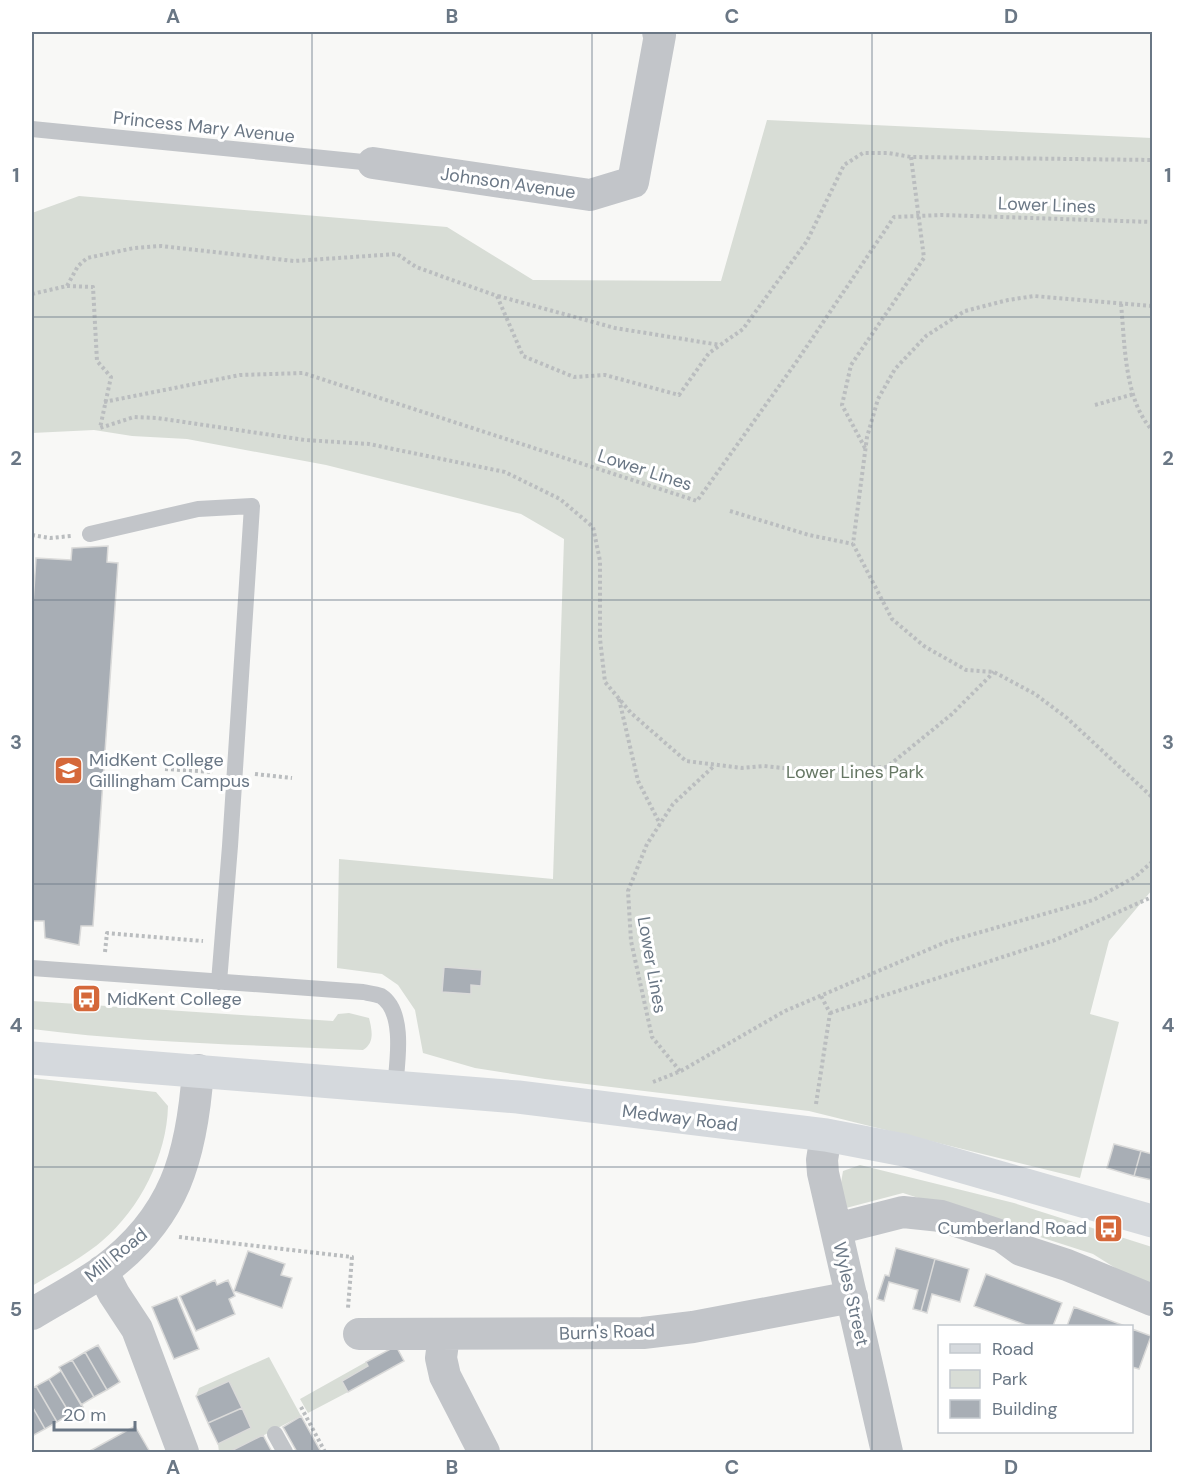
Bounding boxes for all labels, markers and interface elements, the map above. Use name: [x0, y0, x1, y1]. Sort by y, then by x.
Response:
text: A: [166, 3, 180, 29]
text: B: [446, 3, 458, 29]
text: C: [725, 3, 739, 29]
text: D: [1004, 3, 1018, 29]
street label: Princess Mary Avenue: [112, 106, 296, 148]
text: 1: [12, 162, 20, 188]
street label: Johnson Avenue: [439, 162, 577, 204]
text: 1: [1164, 162, 1172, 188]
street label: Lower Lines: [998, 191, 1096, 219]
street label: Lower Lines: [595, 443, 695, 497]
text: 2: [10, 445, 22, 471]
text: 2: [1162, 445, 1174, 471]
text: 3: [10, 729, 22, 755]
text: 3: [1162, 729, 1174, 755]
place label: MidKent College Gillingham Campus: [89, 748, 250, 793]
school or university icon: MidKent College Gillingham Campus: [52, 754, 84, 786]
park label: Lower Lines Park: [786, 760, 924, 784]
street label: Lower Lines: [632, 915, 672, 1015]
bus stop icon: MidKent College: [70, 983, 102, 1015]
place label: MidKent College: [107, 987, 242, 1011]
text: 4: [10, 1012, 23, 1038]
text: 4: [1162, 1012, 1175, 1038]
street label: Medway Road: [621, 1099, 739, 1137]
bus stop icon: Cumberland Road: [1092, 1212, 1124, 1244]
place label: Cumberland Road: [937, 1216, 1087, 1240]
street label: Mill Road: [80, 1222, 152, 1288]
street label: Wyles Street: [827, 1239, 875, 1349]
text: 5: [10, 1296, 22, 1322]
text: 5: [1162, 1296, 1174, 1322]
street label: Burn's Road: [559, 1318, 655, 1346]
legend: [938, 1325, 1133, 1433]
text: Road: [992, 1337, 1034, 1361]
text: Park: [992, 1367, 1028, 1391]
scale bar: [54, 1394, 135, 1432]
text: Building: [992, 1397, 1057, 1421]
text: 20 m: [63, 1403, 106, 1427]
text: A: [166, 1454, 180, 1480]
text: B: [446, 1454, 458, 1480]
text: C: [725, 1454, 739, 1480]
text: D: [1004, 1454, 1018, 1480]

